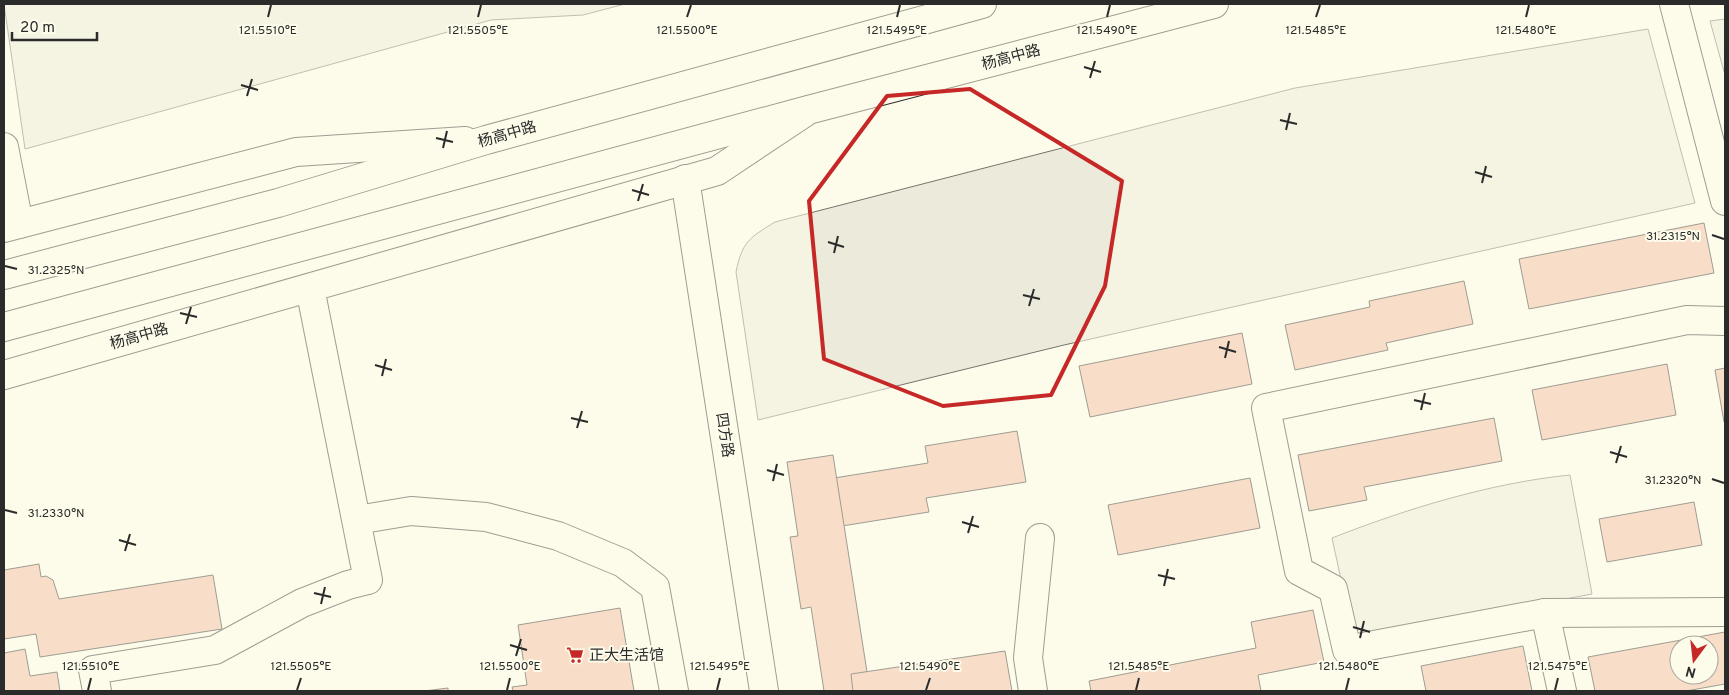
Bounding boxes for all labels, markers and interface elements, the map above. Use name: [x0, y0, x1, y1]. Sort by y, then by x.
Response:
scale bar: [12, 10, 98, 42]
text: 20 m: [20, 19, 55, 38]
text: 121.5510°E: [239, 23, 297, 39]
text: 121.5505°E: [447, 23, 509, 39]
text: 121.5500°E: [656, 23, 718, 39]
text: 121.5495°E: [867, 23, 927, 39]
text: 121.5490°E: [1077, 23, 1137, 39]
text: 121.5485°E: [1286, 23, 1346, 39]
text: 121.5480°E: [1495, 23, 1557, 39]
street label: 杨高中路: [980, 42, 1043, 75]
street label: 杨高中路: [476, 118, 539, 153]
text: 31.2315°N: [1646, 229, 1700, 245]
text: 31.2325°N: [28, 263, 84, 279]
street label: 杨高中路: [108, 320, 171, 355]
street label: 四方路: [711, 412, 736, 459]
text: 31.2320°N: [1644, 473, 1702, 489]
text: 31.2330°N: [27, 506, 85, 522]
north arrow: [1669, 635, 1719, 685]
supermarket icon: 正大生活馆: [565, 645, 585, 665]
place label: 正大生活馆: [589, 647, 664, 666]
text: 121.5510°E: [62, 659, 120, 675]
text: 121.5505°E: [270, 659, 332, 675]
text: 121.5500°E: [479, 659, 541, 675]
text: 121.5495°E: [690, 659, 750, 675]
text: 121.5490°E: [900, 659, 960, 675]
text: 121.5485°E: [1109, 659, 1169, 675]
text: 121.5480°E: [1318, 659, 1380, 675]
text: 121.5475°E: [1528, 659, 1588, 675]
text: N: [1684, 662, 1698, 681]

